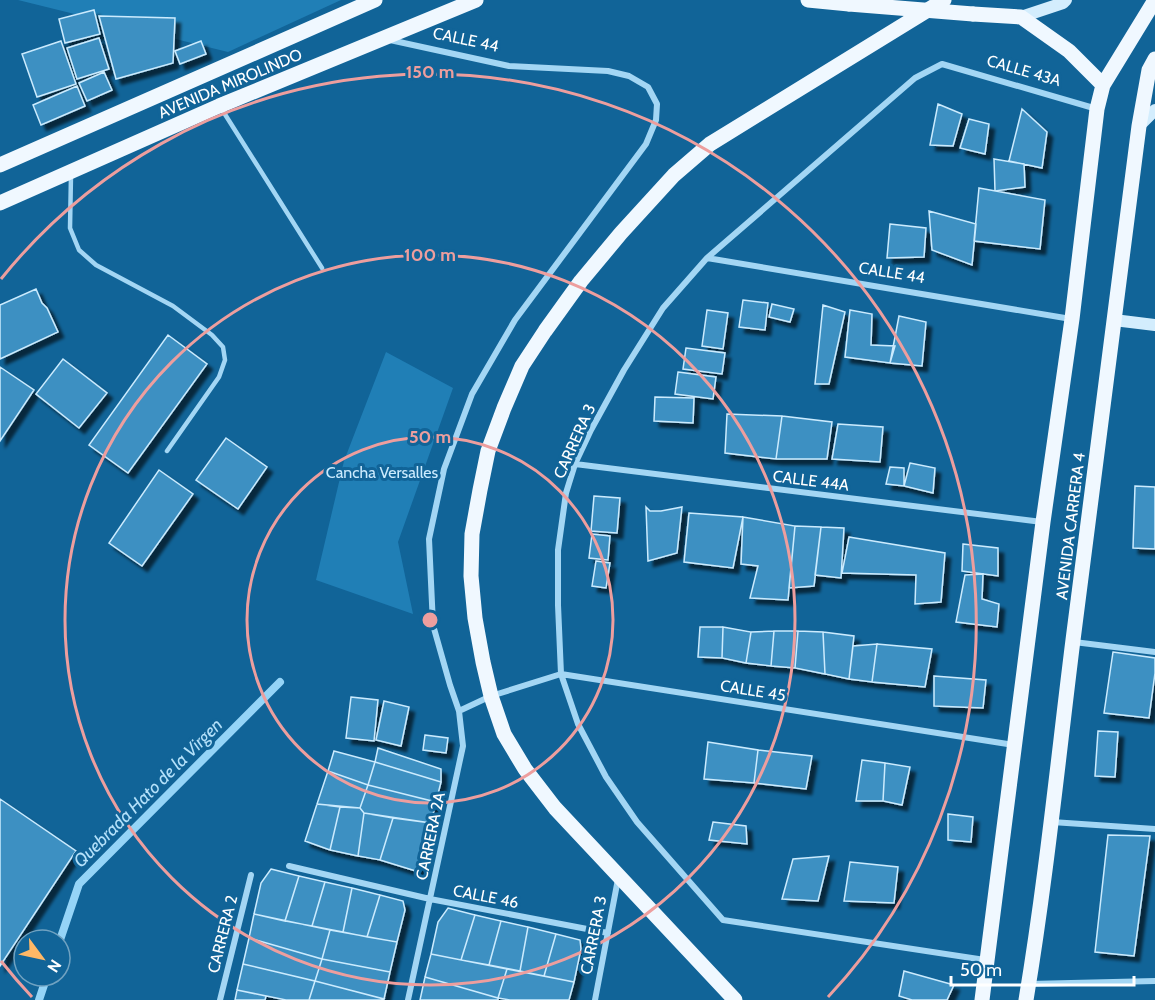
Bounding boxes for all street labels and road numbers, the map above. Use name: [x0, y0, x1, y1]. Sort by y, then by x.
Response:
street label: CALLE 44: [431, 23, 501, 56]
street label: AVENIDA MIROLINDO: [156, 45, 305, 122]
street label: CALLE 43A: [985, 51, 1063, 90]
street label: CALLE 44: [857, 258, 926, 287]
street label: CARRERA 3: [550, 401, 599, 481]
street label: AVENIDA CARRERA 4: [1052, 451, 1089, 601]
street label: CALLE 44A: [772, 466, 850, 495]
street label: CALLE 45: [719, 676, 787, 705]
street label: CARRERA 2A: [412, 790, 449, 882]
street label: CALLE 46: [451, 881, 520, 912]
street label: CARRERA 2: [204, 893, 241, 975]
street label: CARRERA 3: [577, 894, 610, 976]

